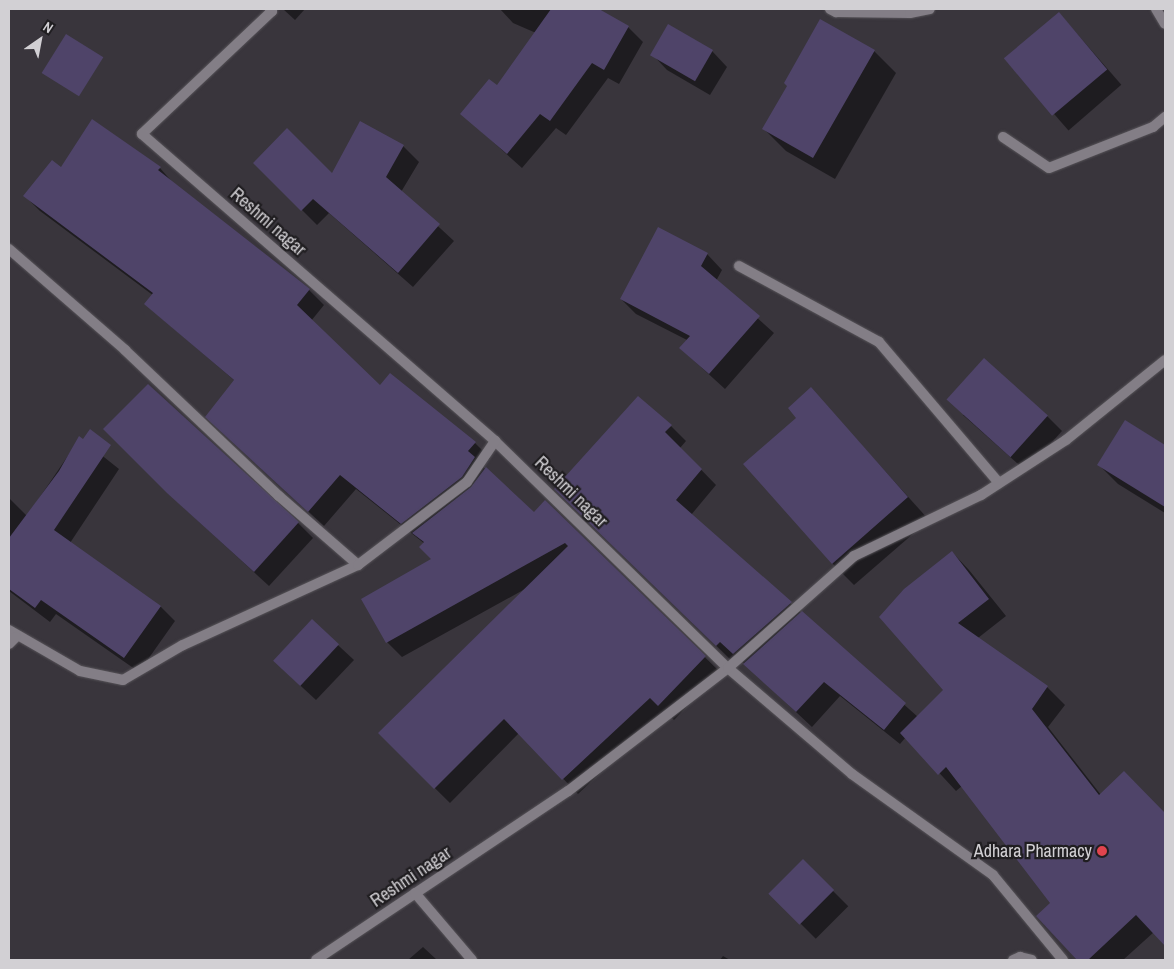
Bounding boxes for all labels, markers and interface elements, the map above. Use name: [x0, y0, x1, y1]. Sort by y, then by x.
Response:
north arrow: [15, 15, 65, 65]
text: N: [40, 18, 57, 37]
street label: Reshmi nagar: [226, 183, 310, 261]
street label: Reshmi nagar: [530, 452, 612, 532]
place label: Adhara Pharmacy: [974, 840, 1092, 862]
street label: Reshmi nagar: [367, 842, 455, 912]
marker: Adhara Pharmacy: [1096, 845, 1108, 857]

